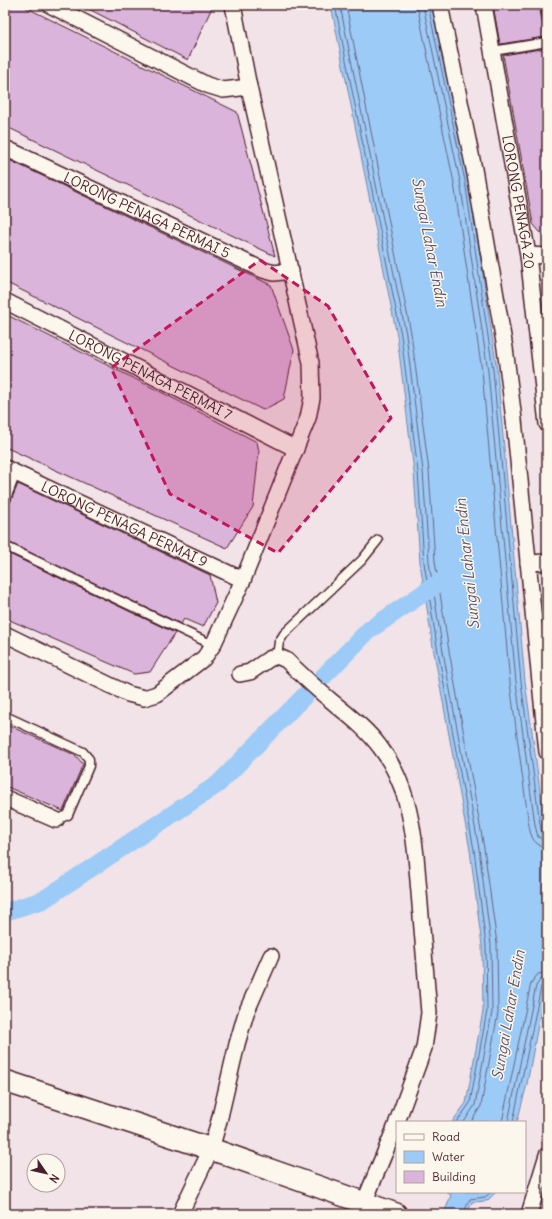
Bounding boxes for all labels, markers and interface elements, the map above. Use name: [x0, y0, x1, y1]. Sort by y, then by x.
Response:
street label: LORONG PENAGA 20: [498, 134, 538, 270]
street label: LORONG PENAGA PERMAI 5: [61, 168, 233, 262]
water label: Sungai Lahar Endin: [408, 176, 452, 309]
street label: LORONG PENAGA PERMAI 7: [66, 326, 235, 424]
street label: LORONG PENAGA PERMAI 9: [38, 477, 211, 571]
water label: Sungai Lahar Endin: [451, 497, 483, 630]
water label: Sungai Lahar Endin: [487, 948, 529, 1081]
legend: [396, 1121, 526, 1193]
text: Road: [432, 1129, 460, 1144]
text: Water: [432, 1149, 465, 1164]
north arrow: [26, 1153, 66, 1193]
text: Building: [432, 1169, 476, 1184]
text: N: [46, 1172, 62, 1186]

